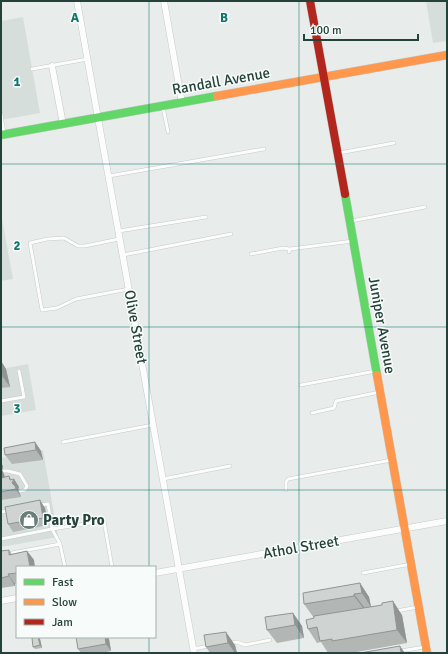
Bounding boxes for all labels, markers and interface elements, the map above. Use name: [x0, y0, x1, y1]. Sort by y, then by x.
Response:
text: A: [71, 10, 80, 26]
text: B: [220, 10, 228, 26]
scale bar: [304, 16, 418, 42]
text: 100 m: [310, 23, 342, 38]
street label: Randall Avenue: [171, 64, 271, 98]
text: 1: [13, 74, 21, 90]
text: 2: [13, 238, 21, 254]
street label: Juniper Avenue: [365, 275, 399, 375]
street label: Olive Street: [121, 289, 151, 365]
text: 3: [13, 401, 21, 417]
shop icon: Party Pro: [18, 509, 40, 531]
place label: Party Pro: [43, 511, 105, 529]
street label: Athol Street: [262, 531, 340, 563]
legend: [16, 566, 156, 638]
text: Fast: [52, 575, 73, 590]
text: Slow: [52, 595, 77, 610]
text: Jam: [52, 615, 73, 630]

